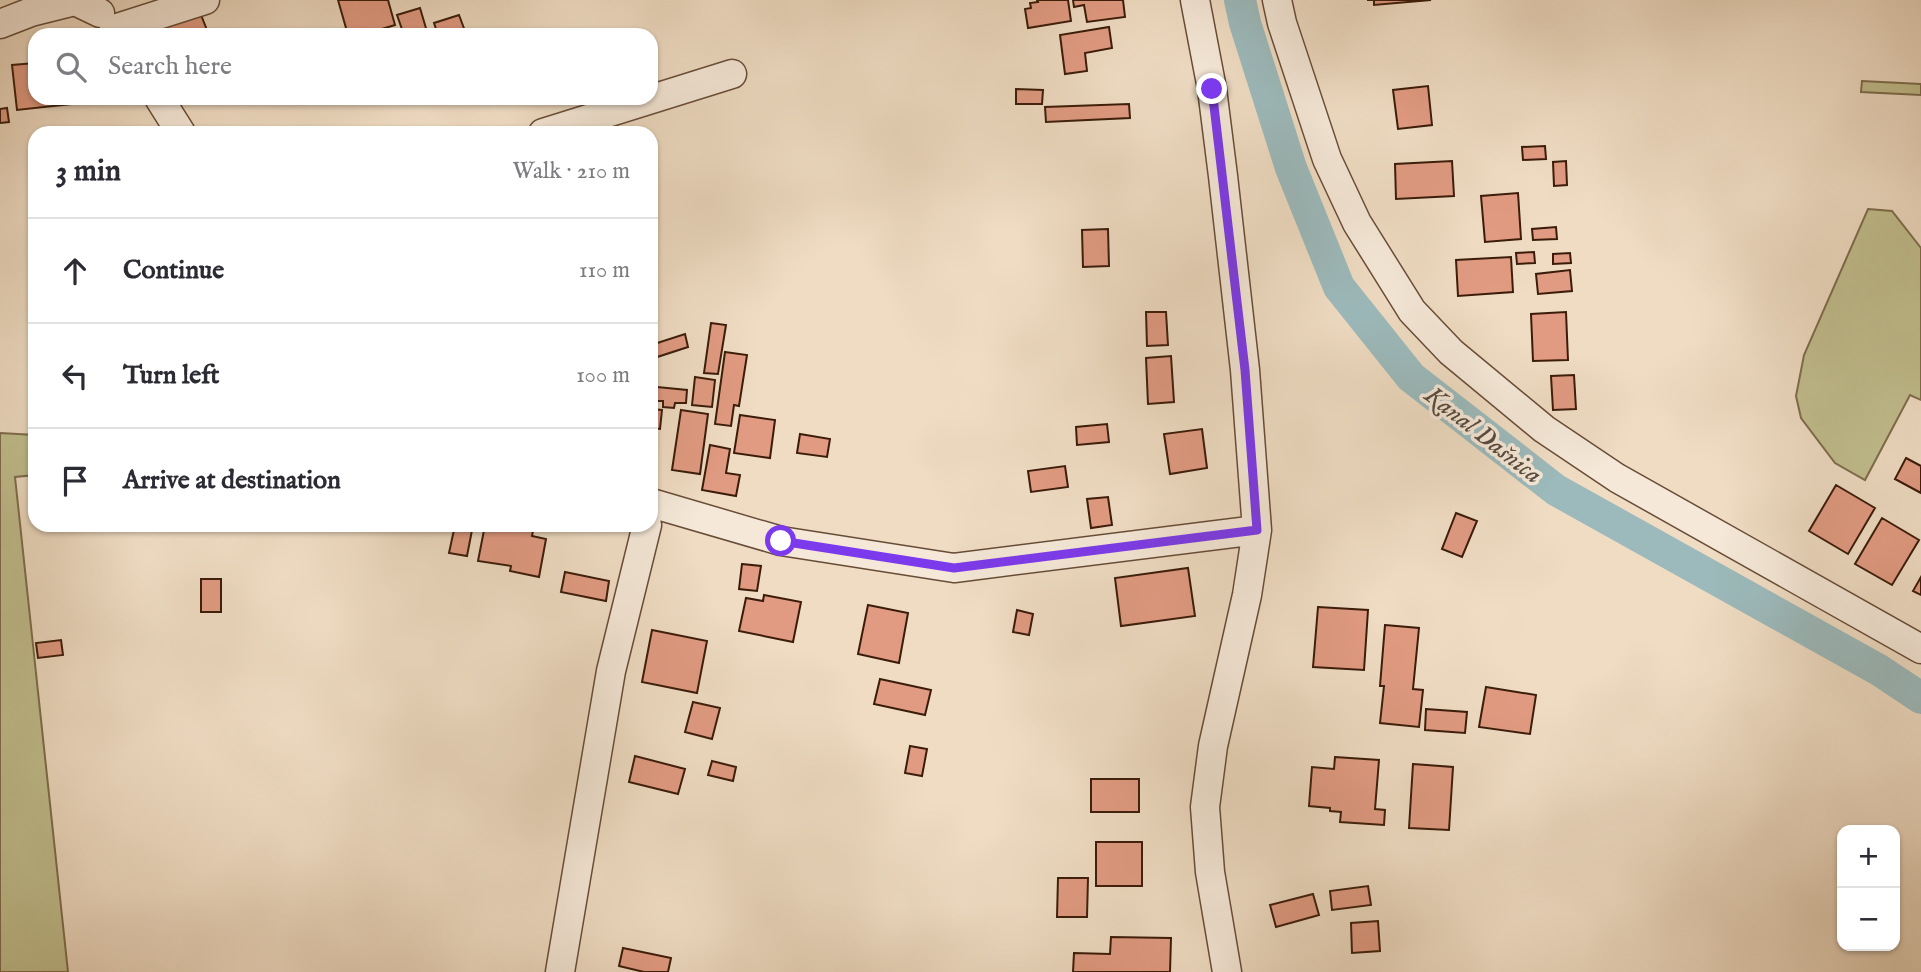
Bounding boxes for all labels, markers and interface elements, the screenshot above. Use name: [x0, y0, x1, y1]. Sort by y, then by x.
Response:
search box: [28, 28, 658, 105]
icon: search: [52, 48, 90, 86]
text: Search here: [108, 50, 232, 83]
route end: [1196, 73, 1227, 104]
text: 3 min: [56, 153, 121, 191]
text: Walk · 210 m: [513, 157, 630, 186]
icon: ahead: [56, 252, 94, 290]
text: Continue: [123, 254, 224, 287]
text: 110 m: [579, 256, 630, 285]
icon: left: [56, 357, 94, 395]
text: Turn left: [123, 359, 220, 392]
text: 100 m: [576, 361, 630, 390]
water label: Kanal Dašnica: [1417, 378, 1549, 491]
icon: arrive: [56, 462, 94, 500]
text: Arrive at destination: [123, 464, 341, 497]
route start: [765, 525, 796, 556]
map controls: [1837, 825, 1900, 951]
button: +: [1837, 825, 1900, 888]
button: −: [1837, 888, 1900, 951]

